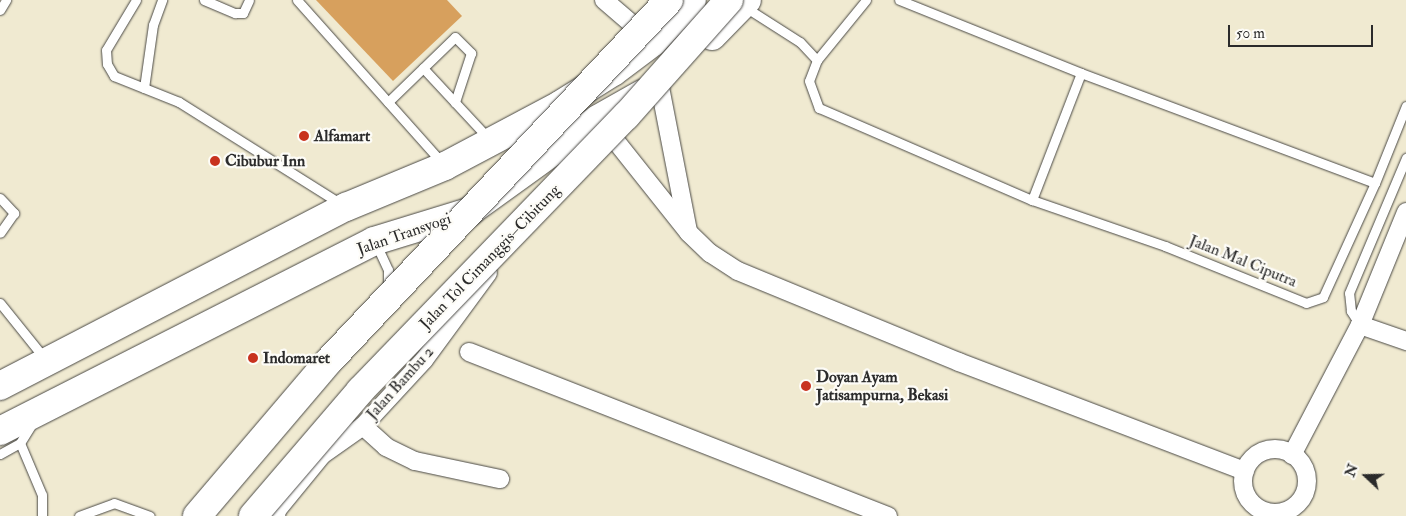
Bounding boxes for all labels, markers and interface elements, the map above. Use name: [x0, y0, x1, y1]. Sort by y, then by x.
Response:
scale bar: [1231, 15, 1376, 47]
text: 50 m: [1236, 24, 1265, 43]
place label: Alfamart: [314, 126, 370, 146]
marker: Alfamart: [298, 130, 310, 142]
place label: Cibubur Inn: [225, 151, 305, 171]
marker: Cibubur Inn: [209, 155, 221, 167]
street label: Jalan Tol Cimanggis–Cibitung: [416, 181, 564, 333]
street label: Jalan Transyogi: [354, 209, 454, 259]
street label: Jalan Mal Ciputra: [1186, 231, 1300, 291]
street label: Jalan Bambu 2: [362, 342, 438, 424]
place label: Indomaret: [263, 348, 330, 368]
marker: Indomaret: [247, 352, 259, 364]
place label: Doyan Ayam Jatisampurna, Bekasi: [816, 367, 948, 405]
marker: Doyan Ayam Jatisampurna, Bekasi: [800, 380, 812, 392]
north arrow: [1341, 451, 1391, 501]
text: N: [1341, 462, 1362, 479]

